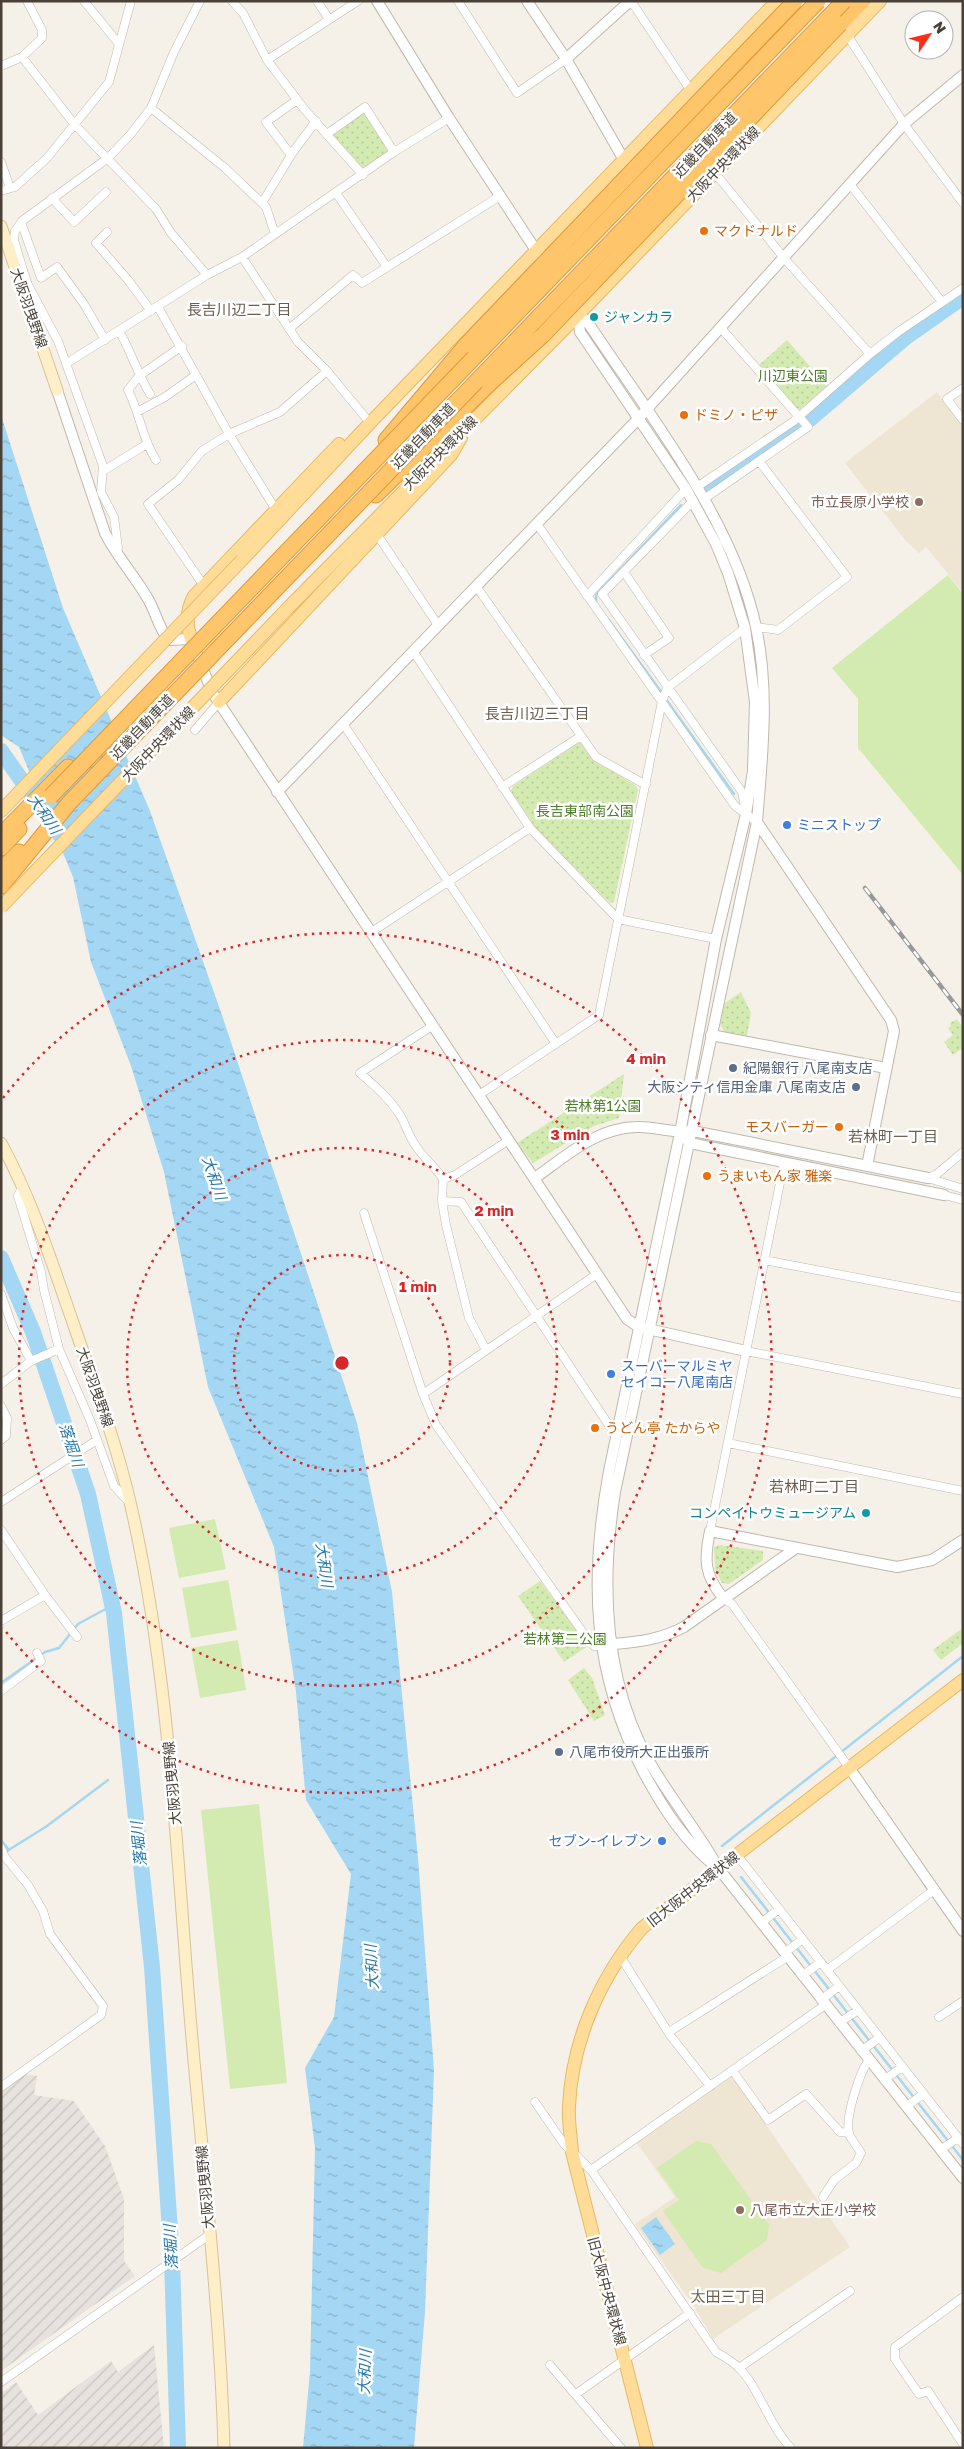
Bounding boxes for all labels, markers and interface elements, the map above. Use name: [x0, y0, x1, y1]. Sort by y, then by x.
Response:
north arrow: [904, 10, 954, 60]
text: N: [930, 18, 950, 36]
street label: 近畿自動車道: [669, 109, 740, 181]
street label: 大阪中央環状線: [682, 123, 763, 205]
place label: マクドナルド: [714, 222, 798, 239]
marker: マクドナルド: [698, 225, 710, 237]
street label: 大阪羽曳野線: [8, 265, 51, 350]
district label: 長吉川辺二丁目: [186, 300, 292, 318]
place label: ジャンカラ: [604, 308, 673, 325]
marker: ジャンカラ: [588, 311, 600, 323]
park label: 川辺東公園: [758, 367, 828, 384]
street label: 近畿自動車道: [387, 400, 458, 472]
place label: ドミノ・ピザ: [694, 406, 778, 423]
marker: ドミノ・ピザ: [678, 409, 690, 421]
street label: 大阪中央環状線: [399, 412, 480, 493]
place label: 市立長原小学校: [811, 493, 909, 510]
marker: 市立長原小学校: [913, 496, 925, 508]
street label: 近畿自動車道: [106, 691, 177, 763]
street label: 大阪中央環状線: [117, 703, 198, 785]
district label: 長吉川辺三丁目: [484, 704, 590, 722]
water label: 大和川: [25, 790, 66, 839]
park label: 長吉東部南公園: [536, 802, 634, 819]
place label: ミニストップ: [797, 816, 881, 833]
marker: ミニストップ: [781, 819, 793, 831]
text: 4 min: [626, 1049, 666, 1067]
place label: 紀陽銀行 八尾南支店: [743, 1059, 873, 1076]
marker: 紀陽銀行 八尾南支店: [727, 1062, 739, 1074]
place label: 大阪シティ信用金庫 八尾南支店: [647, 1078, 846, 1095]
marker: 大阪シティ信用金庫 八尾南支店: [850, 1081, 862, 1093]
park label: 若林第1公園: [565, 1097, 641, 1114]
place label: モスバーガー: [745, 1118, 829, 1135]
marker: モスバーガー: [833, 1121, 845, 1133]
text: 3 min: [550, 1125, 590, 1143]
district label: 若林町一丁目: [848, 1127, 938, 1145]
water label: 大和川: [199, 1153, 231, 1204]
place label: うまいもん家 雅楽: [717, 1167, 833, 1184]
marker: うまいもん家 雅楽: [701, 1170, 713, 1182]
text: 2 min: [474, 1201, 514, 1219]
text: 1 min: [399, 1277, 437, 1295]
street label: 大阪羽曳野線: [74, 1344, 117, 1429]
centre of rings: [333, 1354, 351, 1372]
place label: スーバーマルミヤ セイコー八尾南店: [621, 1357, 733, 1390]
marker: スーバーマルミヤ セイコー八尾南店: [605, 1368, 617, 1380]
place label: うどん亭 たからや: [605, 1419, 721, 1436]
water label: 落堀川: [56, 1420, 88, 1471]
marker: うどん亭 たからや: [589, 1422, 601, 1434]
district label: 若林町二丁目: [769, 1477, 859, 1495]
place label: コンペイトウミュージアム: [689, 1504, 856, 1521]
marker: コンペイトウミュージアム: [860, 1507, 872, 1519]
water label: 大和川: [313, 1541, 337, 1590]
park label: 若林第二公園: [523, 1630, 607, 1647]
street label: 大阪羽曳野線: [159, 1740, 184, 1826]
place label: 八尾市役所大正出張所: [569, 1743, 709, 1760]
marker: 八尾市役所大正出張所: [553, 1746, 565, 1758]
water label: 落堀川: [126, 1819, 149, 1867]
place label: セブン-イレブン: [549, 1832, 652, 1849]
marker: セブン-イレブン: [656, 1835, 668, 1847]
street label: 旧大阪中央環状線: [643, 1847, 742, 1930]
water label: 大和川: [361, 1942, 381, 1990]
street label: 大阪羽曳野線: [192, 2144, 217, 2230]
place label: 八尾市立大正小学校: [750, 2201, 876, 2218]
marker: 八尾市立大正小学校: [734, 2204, 746, 2216]
water label: 落堀川: [160, 2222, 180, 2270]
street label: 旧大阪中央環状線: [585, 2235, 630, 2347]
district label: 太田三丁目: [690, 2287, 766, 2305]
water label: 大和川: [354, 2347, 374, 2395]

